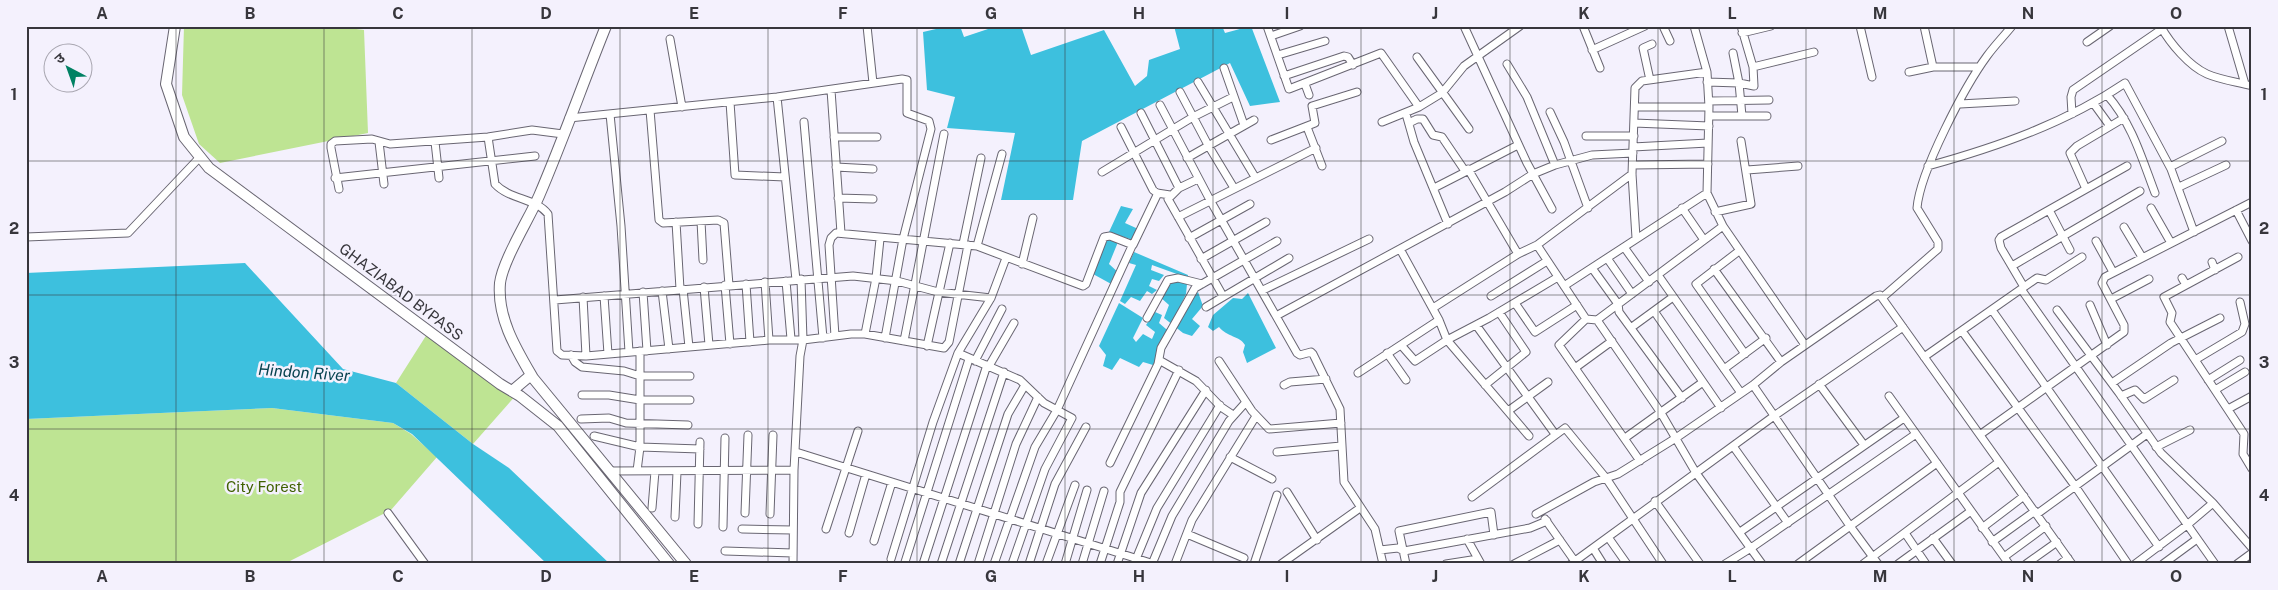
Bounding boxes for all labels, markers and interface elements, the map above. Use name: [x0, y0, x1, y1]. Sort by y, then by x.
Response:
text: A: [96, 4, 108, 23]
text: B: [245, 4, 256, 23]
text: C: [392, 4, 404, 23]
text: D: [540, 4, 552, 23]
text: E: [689, 4, 699, 23]
text: F: [838, 4, 848, 23]
text: G: [985, 4, 997, 23]
text: H: [1133, 4, 1145, 23]
text: I: [1285, 4, 1289, 23]
text: J: [1432, 4, 1438, 23]
text: K: [1578, 4, 1590, 23]
text: L: [1727, 4, 1737, 23]
text: M: [1873, 4, 1887, 23]
text: N: [2022, 4, 2034, 23]
text: O: [2170, 4, 2182, 23]
north arrow: [42, 42, 92, 92]
text: उ: [51, 49, 68, 67]
text: 1: [11, 85, 17, 104]
text: 1: [2261, 85, 2267, 104]
text: 2: [9, 219, 19, 238]
text: 2: [2259, 219, 2269, 238]
street label: GHAZIABAD BYPASS: [336, 240, 466, 344]
text: 3: [9, 353, 19, 372]
text: 3: [2259, 353, 2269, 372]
water label: Hindon River: [257, 360, 351, 385]
park label: City Forest: [226, 478, 302, 495]
text: 4: [9, 486, 20, 505]
text: 4: [2259, 486, 2270, 505]
text: A: [96, 567, 108, 586]
text: B: [245, 567, 256, 586]
text: C: [392, 567, 404, 586]
text: D: [540, 567, 552, 586]
text: E: [689, 567, 699, 586]
text: F: [838, 567, 848, 586]
text: G: [985, 567, 997, 586]
text: H: [1133, 567, 1145, 586]
text: I: [1285, 567, 1289, 586]
text: J: [1432, 567, 1438, 586]
text: K: [1578, 567, 1590, 586]
text: L: [1727, 567, 1737, 586]
text: M: [1873, 567, 1887, 586]
text: N: [2022, 567, 2034, 586]
text: O: [2170, 567, 2182, 586]

